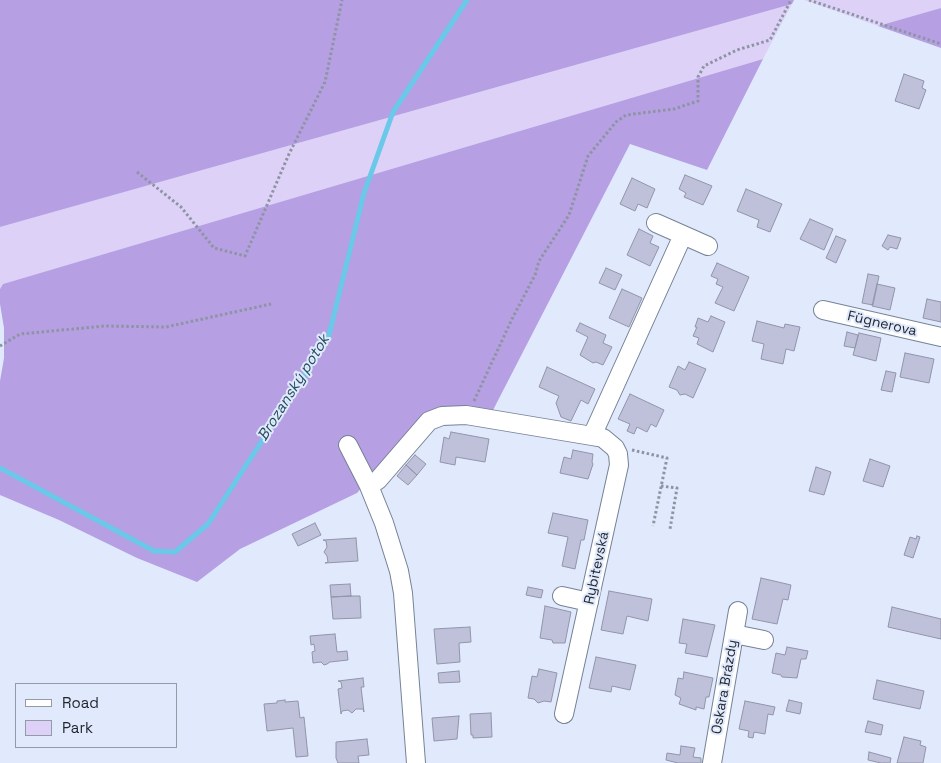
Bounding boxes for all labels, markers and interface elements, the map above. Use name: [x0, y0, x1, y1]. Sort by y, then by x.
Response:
street label: Fügnerova: [846, 308, 918, 340]
water label: Brozanský potok: [254, 332, 334, 444]
street label: Rybitevská: [581, 530, 613, 606]
street label: Oskara Brázdy: [708, 638, 742, 736]
legend: [15, 683, 178, 748]
text: Road: [62, 693, 99, 712]
text: Park: [62, 718, 93, 737]

